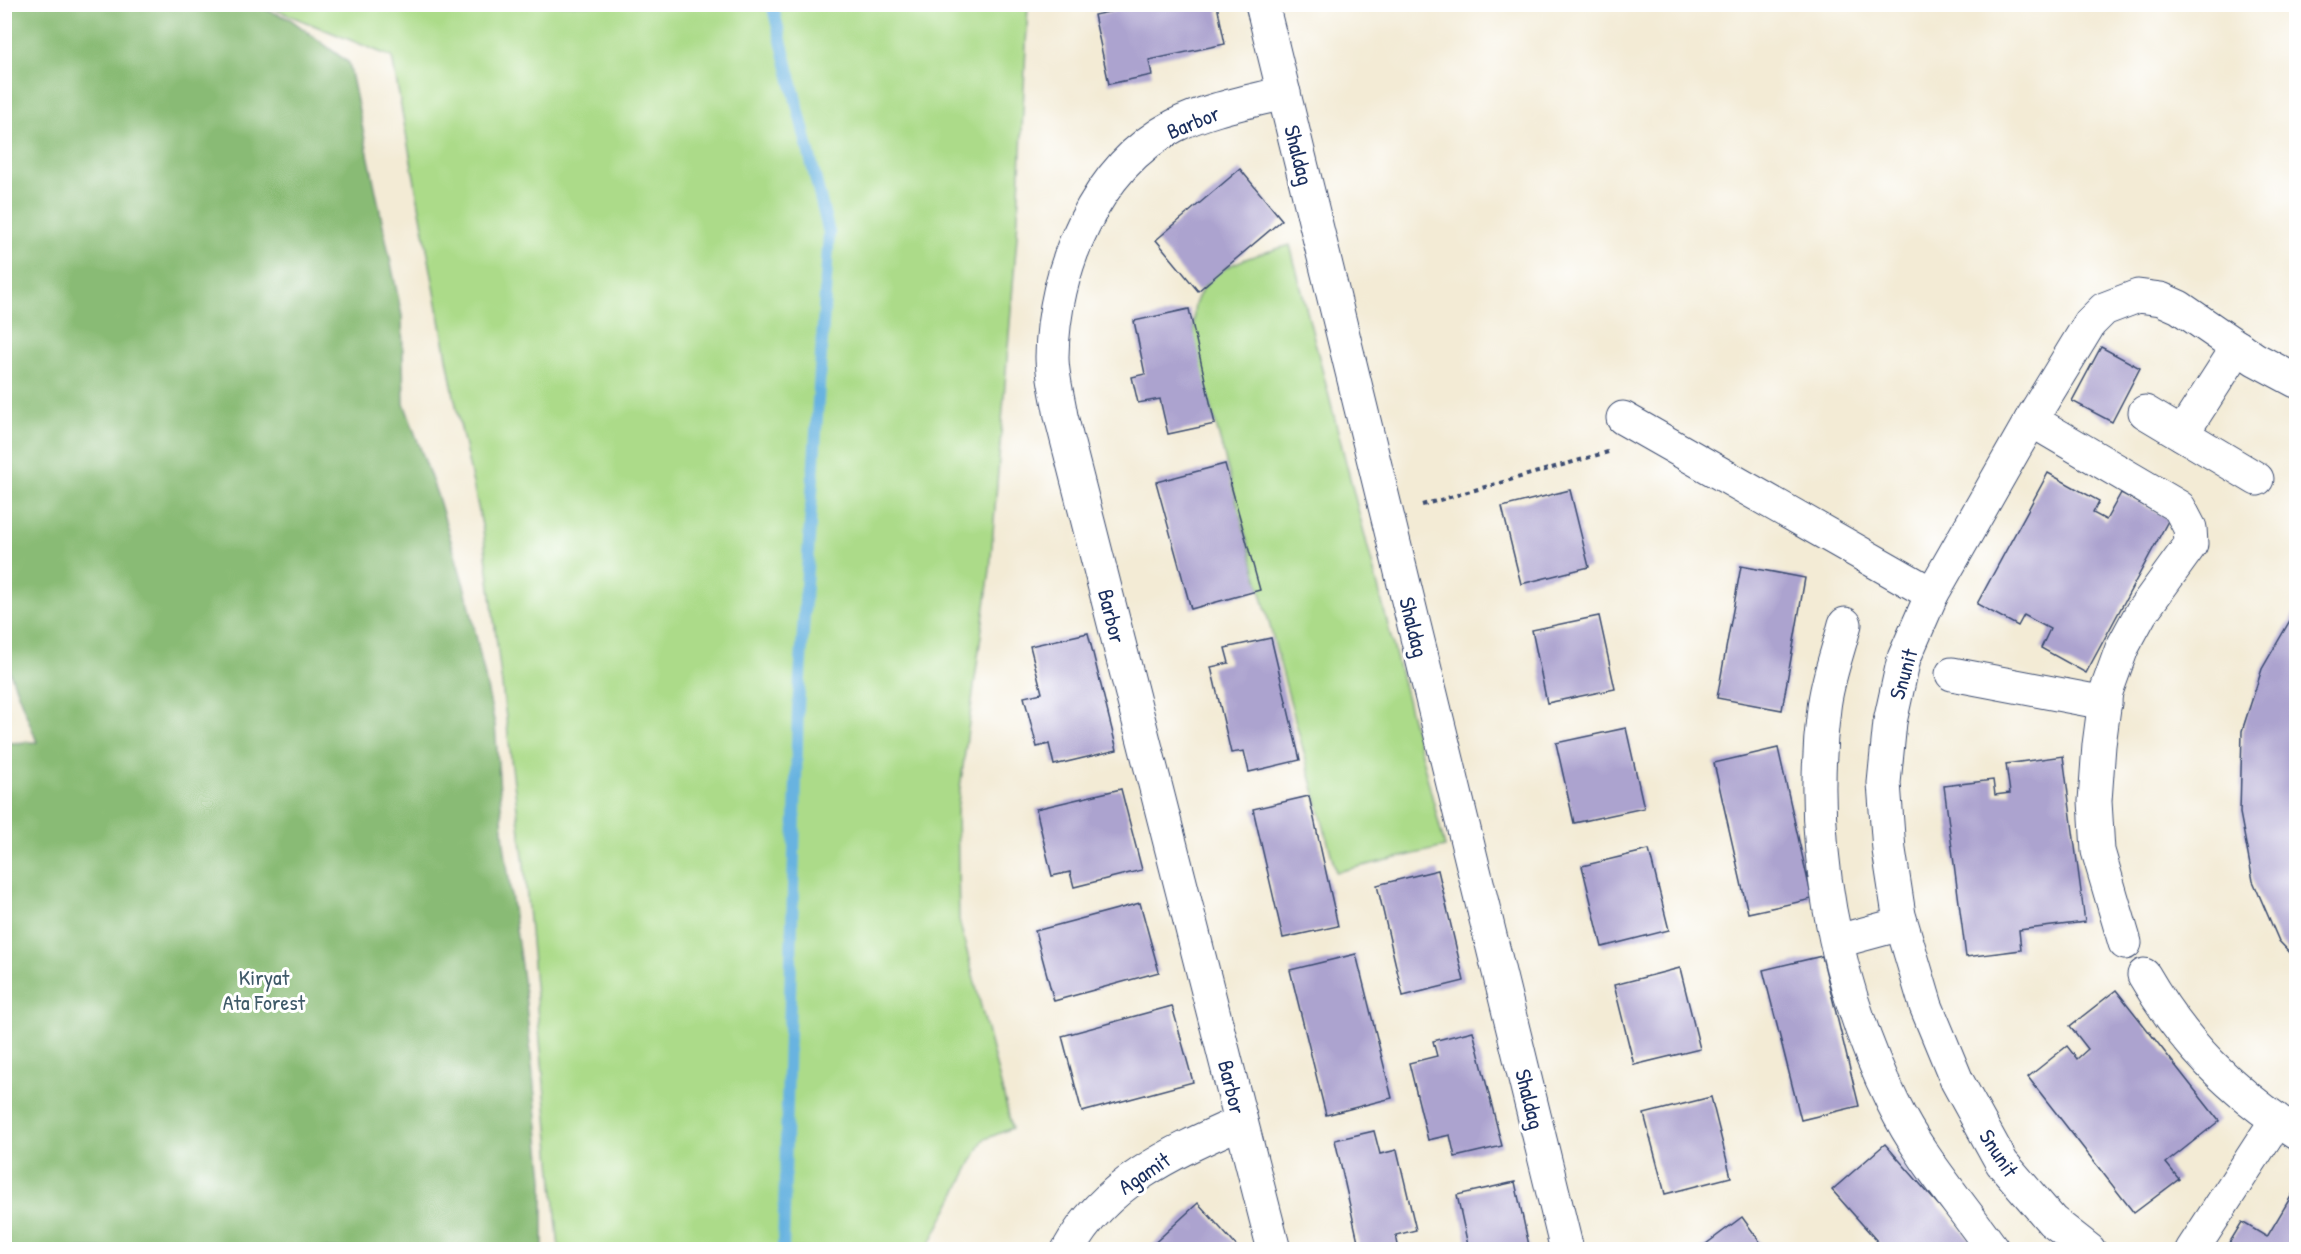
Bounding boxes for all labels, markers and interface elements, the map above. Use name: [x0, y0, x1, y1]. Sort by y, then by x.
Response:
street label: Barbor: [1162, 98, 1224, 146]
street label: Shaldag: [1277, 122, 1321, 188]
street label: Barbor: [1091, 586, 1133, 647]
street label: Shaldag: [1392, 594, 1436, 660]
street label: Snunit: [1882, 645, 1925, 703]
park label: Kiryat Ata Forest: [223, 962, 306, 1017]
street label: Barbor: [1211, 1057, 1253, 1118]
street label: Shaldag: [1508, 1066, 1552, 1132]
street label: Snunit: [1972, 1123, 2026, 1183]
street label: Agamit: [1112, 1144, 1176, 1201]

